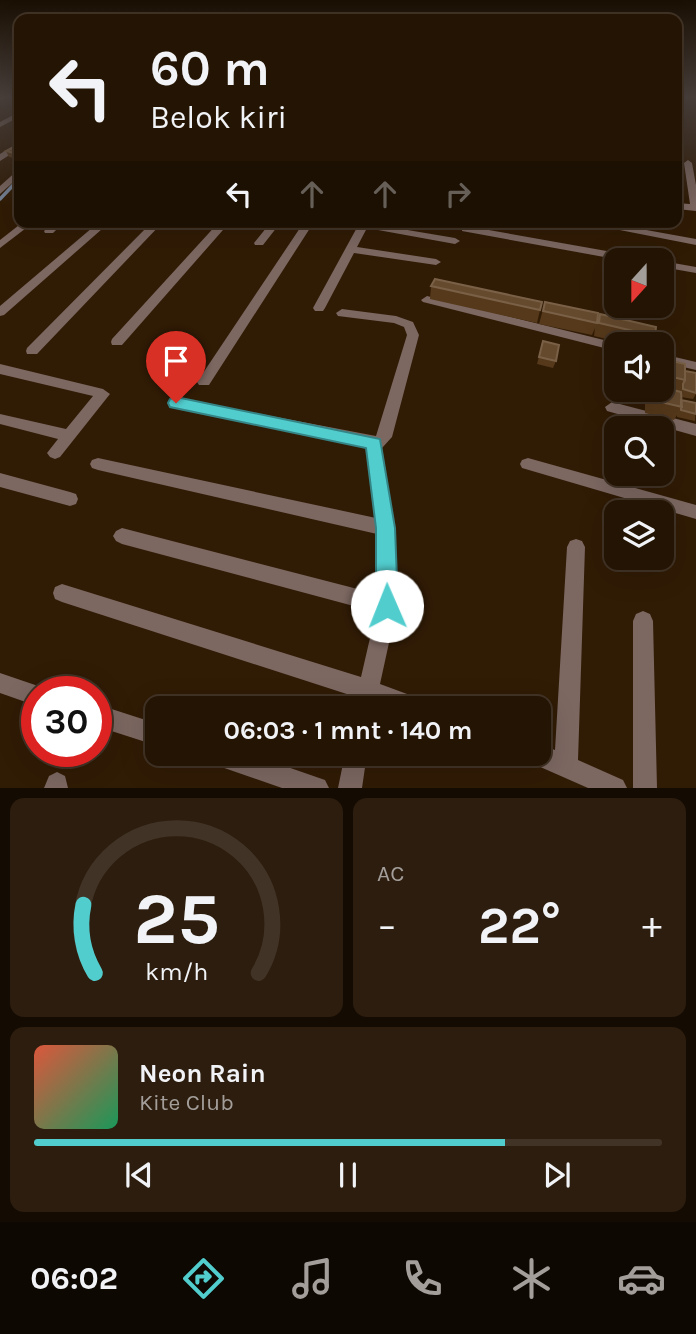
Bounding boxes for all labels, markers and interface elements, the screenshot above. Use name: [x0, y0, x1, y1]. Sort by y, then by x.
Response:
text: 60 m: [150, 40, 270, 97]
icon: left: [35, 42, 126, 133]
text: Belok kiri: [150, 99, 287, 136]
icon: left: [220, 175, 258, 213]
icon: ahead: [293, 175, 331, 213]
icon: ahead: [366, 175, 404, 213]
icon: right: [439, 175, 477, 213]
north arrow: [604, 248, 674, 318]
map controls: [604, 248, 674, 570]
pin: [146, 331, 206, 403]
button: sound: [604, 332, 674, 402]
icon: arrive: [157, 342, 195, 380]
button: search: [604, 416, 674, 486]
button: layers: [604, 500, 674, 570]
position arrow: [350, 569, 424, 643]
speed limit sign: 30: [21, 676, 112, 767]
text: 06:03 · 1 mnt · 140 m: [224, 715, 472, 746]
text: AC: [377, 860, 404, 887]
text: 25: [133, 877, 220, 962]
text: 22°: [478, 895, 561, 956]
text: −: [377, 903, 397, 948]
text: +: [642, 903, 662, 948]
text: km/h: [145, 957, 208, 986]
text: Neon Rain: [139, 1058, 266, 1089]
text: Kite Club: [139, 1089, 234, 1116]
icon: previous: [120, 1156, 158, 1194]
icon: pause: [329, 1156, 367, 1194]
icon: next: [538, 1156, 576, 1194]
icon: directions: [179, 1254, 228, 1303]
icon: music: [288, 1254, 337, 1303]
icon: phone: [398, 1254, 447, 1303]
icon: climate: [507, 1254, 556, 1303]
icon: car: [617, 1254, 666, 1303]
text: 06:02: [30, 1260, 118, 1297]

